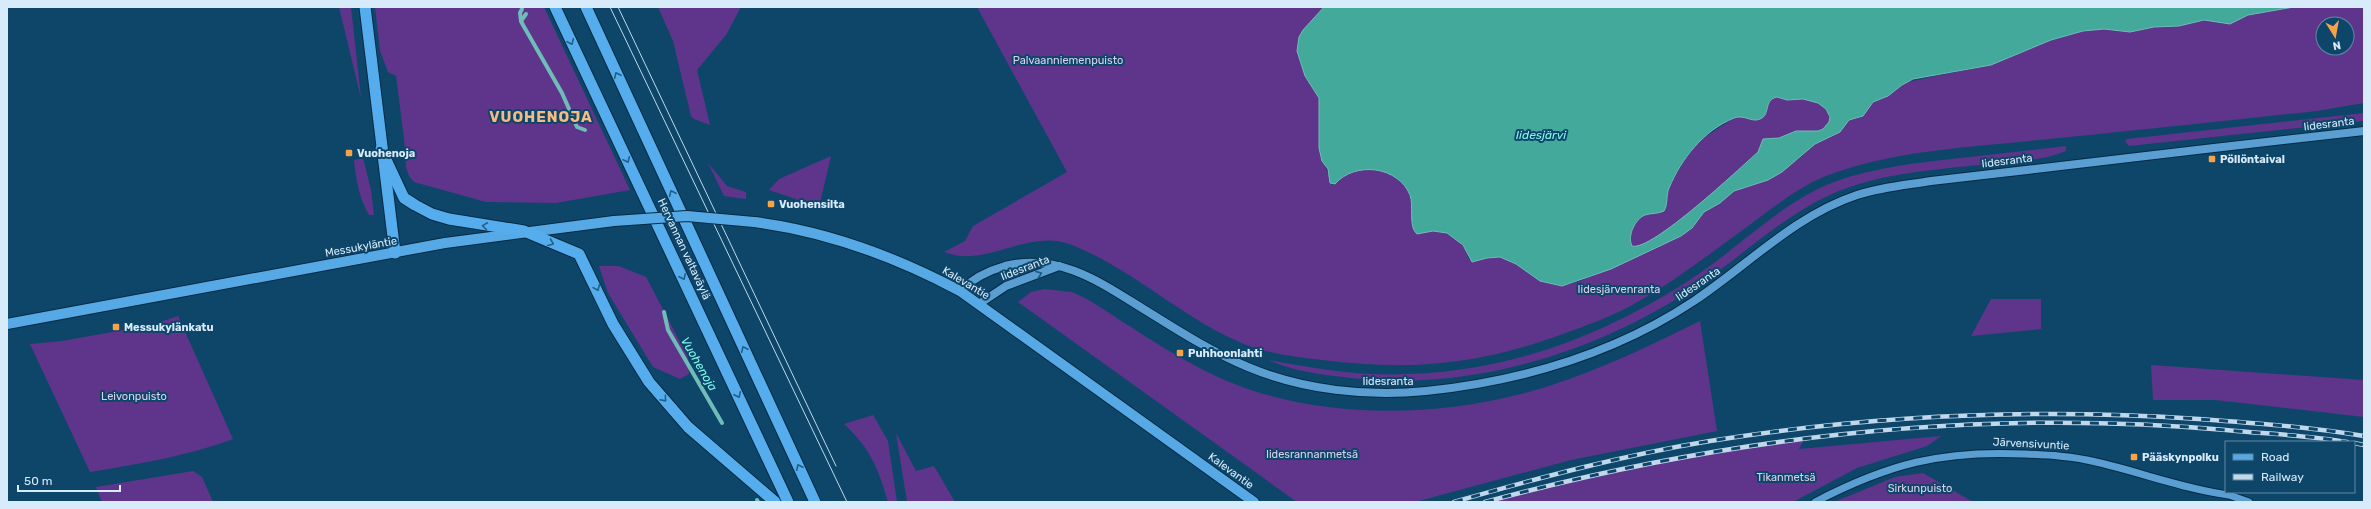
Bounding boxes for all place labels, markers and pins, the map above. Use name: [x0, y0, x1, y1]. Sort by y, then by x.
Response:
place label: Vuohenoja: [357, 147, 415, 160]
marker: Vuohenoja: [344, 148, 354, 158]
place label: Pöllöntaival: [2220, 153, 2285, 166]
marker: Pöllöntaival: [2207, 154, 2217, 164]
place label: Vuohensilta: [779, 198, 845, 211]
marker: Vuohensilta: [766, 199, 776, 209]
place label: Messukylänkatu: [124, 321, 214, 334]
marker: Messukylänkatu: [111, 322, 121, 332]
place label: Puhhoonlahti: [1188, 347, 1262, 360]
marker: Puhhoonlahti: [1175, 348, 1185, 358]
place label: Pääskynpolku: [2142, 451, 2219, 464]
marker: Pääskynpolku: [2129, 452, 2139, 462]

